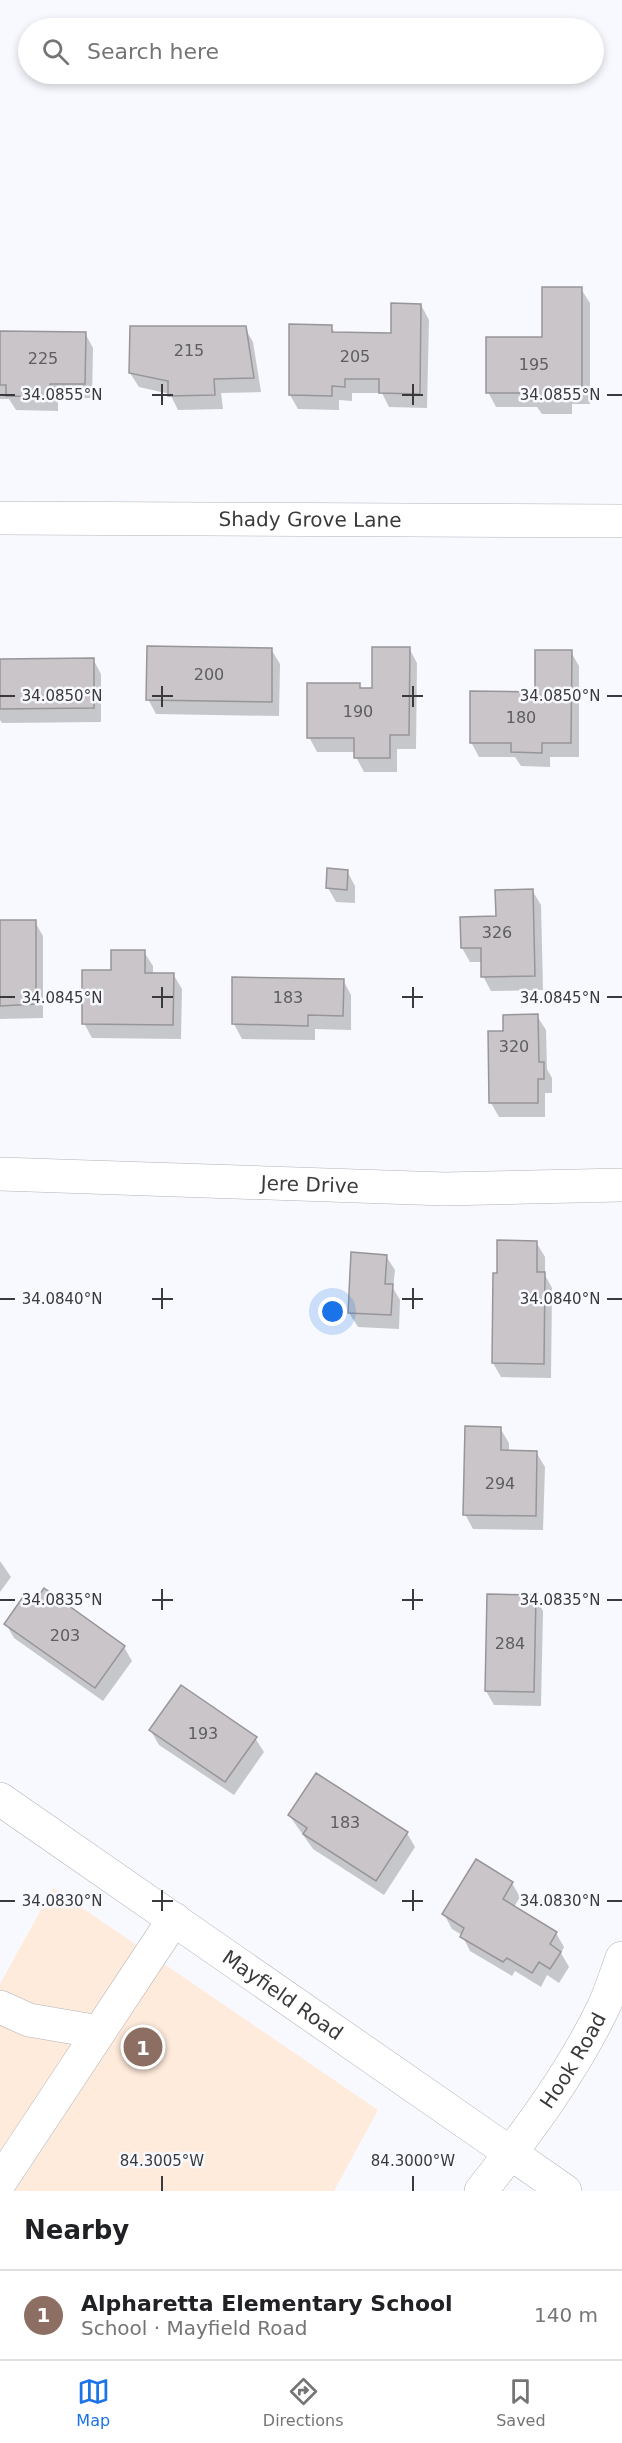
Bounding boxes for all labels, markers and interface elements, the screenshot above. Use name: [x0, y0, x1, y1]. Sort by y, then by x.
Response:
search box: [18, 18, 604, 84]
icon: search: [39, 35, 72, 68]
text: Search here: [87, 39, 219, 64]
house number: 215: [174, 341, 204, 360]
house number: 205: [340, 347, 370, 366]
house number: 225: [28, 349, 58, 368]
house number: 195: [519, 355, 549, 374]
text: 34.0855°N: [22, 386, 102, 404]
text: 34.0855°N: [520, 386, 600, 404]
street label: Shady Grove Lane: [218, 507, 402, 532]
house number: 200: [194, 665, 224, 684]
text: 34.0850°N: [22, 687, 102, 705]
text: 34.0850°N: [520, 687, 600, 705]
house number: 190: [343, 702, 373, 721]
house number: 180: [506, 708, 536, 727]
house number: 326: [482, 923, 512, 942]
house number: 183: [273, 988, 303, 1007]
text: 34.0845°N: [22, 989, 102, 1007]
text: 34.0845°N: [520, 989, 600, 1007]
house number: 320: [499, 1037, 529, 1056]
street label: Jere Drive: [258, 1171, 359, 1198]
text: 34.0840°N: [22, 1290, 102, 1308]
text: 34.0840°N: [520, 1290, 600, 1308]
your location: [318, 1297, 347, 1326]
house number: 294: [485, 1474, 515, 1493]
text: 34.0835°N: [22, 1591, 102, 1609]
text: 34.0835°N: [520, 1591, 600, 1609]
house number: 203: [50, 1626, 80, 1645]
house number: 284: [495, 1634, 525, 1653]
house number: 193: [188, 1724, 218, 1743]
house number: 183: [330, 1813, 360, 1832]
text: 34.0830°N: [22, 1892, 102, 1910]
text: 34.0830°N: [520, 1892, 600, 1910]
street label: Mayfield Road: [218, 1945, 347, 2045]
street label: Hook Road: [535, 2008, 611, 2113]
pin: 1: [124, 2024, 162, 2070]
text: 84.3005°W: [120, 2152, 204, 2170]
text: 84.3000°W: [371, 2152, 455, 2170]
text: Nearby: [24, 2215, 129, 2245]
text: Alpharetta Elementary School: [81, 2291, 453, 2316]
text: 1: [37, 2303, 50, 2327]
text: 140 m: [534, 2303, 598, 2327]
text: School · Mayfield Road: [81, 2316, 308, 2340]
tab: Map: [76, 2375, 110, 2430]
tab: Directions: [263, 2375, 343, 2430]
tab: Saved: [496, 2375, 546, 2430]

